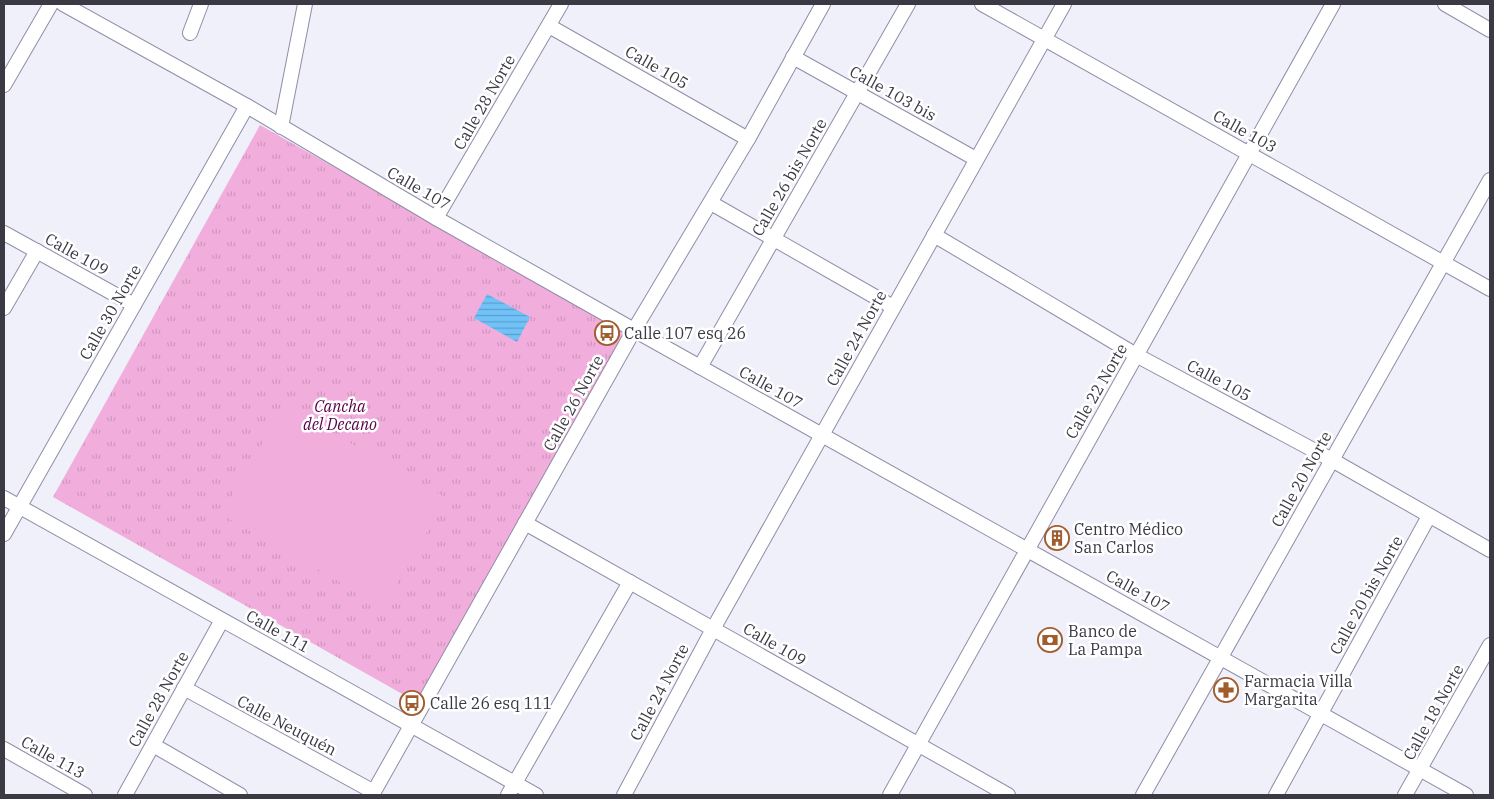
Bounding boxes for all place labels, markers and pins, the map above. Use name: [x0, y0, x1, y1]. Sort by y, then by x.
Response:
bus stop icon: Calle 107 esq 26: [594, 320, 620, 346]
place label: Calle 107 esq 26: [624, 323, 746, 343]
place label: Centro Médico San Carlos: [1074, 519, 1183, 557]
building icon: Centro Médico San Carlos: [1044, 525, 1070, 551]
place label: Banco de La Pampa: [1068, 621, 1143, 659]
bank icon: Banco de La Pampa: [1037, 627, 1063, 653]
place label: Farmacia Villa Margarita: [1244, 671, 1353, 709]
pharmacy icon: Farmacia Villa Margarita: [1213, 677, 1239, 703]
bus stop icon: Calle 26 esq 111: [399, 690, 425, 716]
place label: Calle 26 esq 111: [430, 693, 552, 713]

